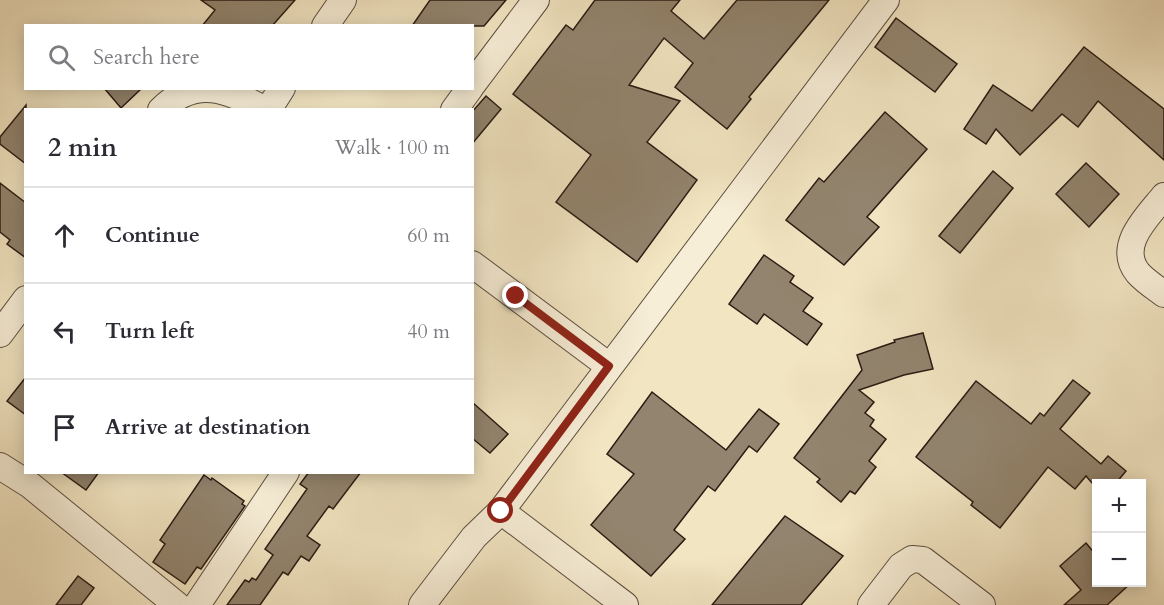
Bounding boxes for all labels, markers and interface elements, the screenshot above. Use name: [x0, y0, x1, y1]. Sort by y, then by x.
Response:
search box: [24, 24, 474, 90]
icon: search: [45, 41, 78, 74]
text: Search here: [93, 42, 200, 72]
text: 2 min: [48, 130, 117, 165]
text: Walk · 100 m: [335, 134, 450, 161]
icon: ahead: [48, 219, 81, 252]
text: Continue: [105, 220, 200, 250]
text: 60 m: [407, 222, 450, 249]
route end: [502, 282, 528, 308]
icon: left: [48, 315, 81, 348]
text: Turn left: [105, 316, 194, 346]
text: 40 m: [407, 318, 450, 345]
icon: arrive: [48, 411, 81, 444]
text: Arrive at destination: [105, 412, 310, 442]
map controls: [1092, 479, 1146, 587]
button: +: [1092, 479, 1146, 533]
route start: [487, 497, 513, 523]
button: −: [1092, 533, 1146, 587]

